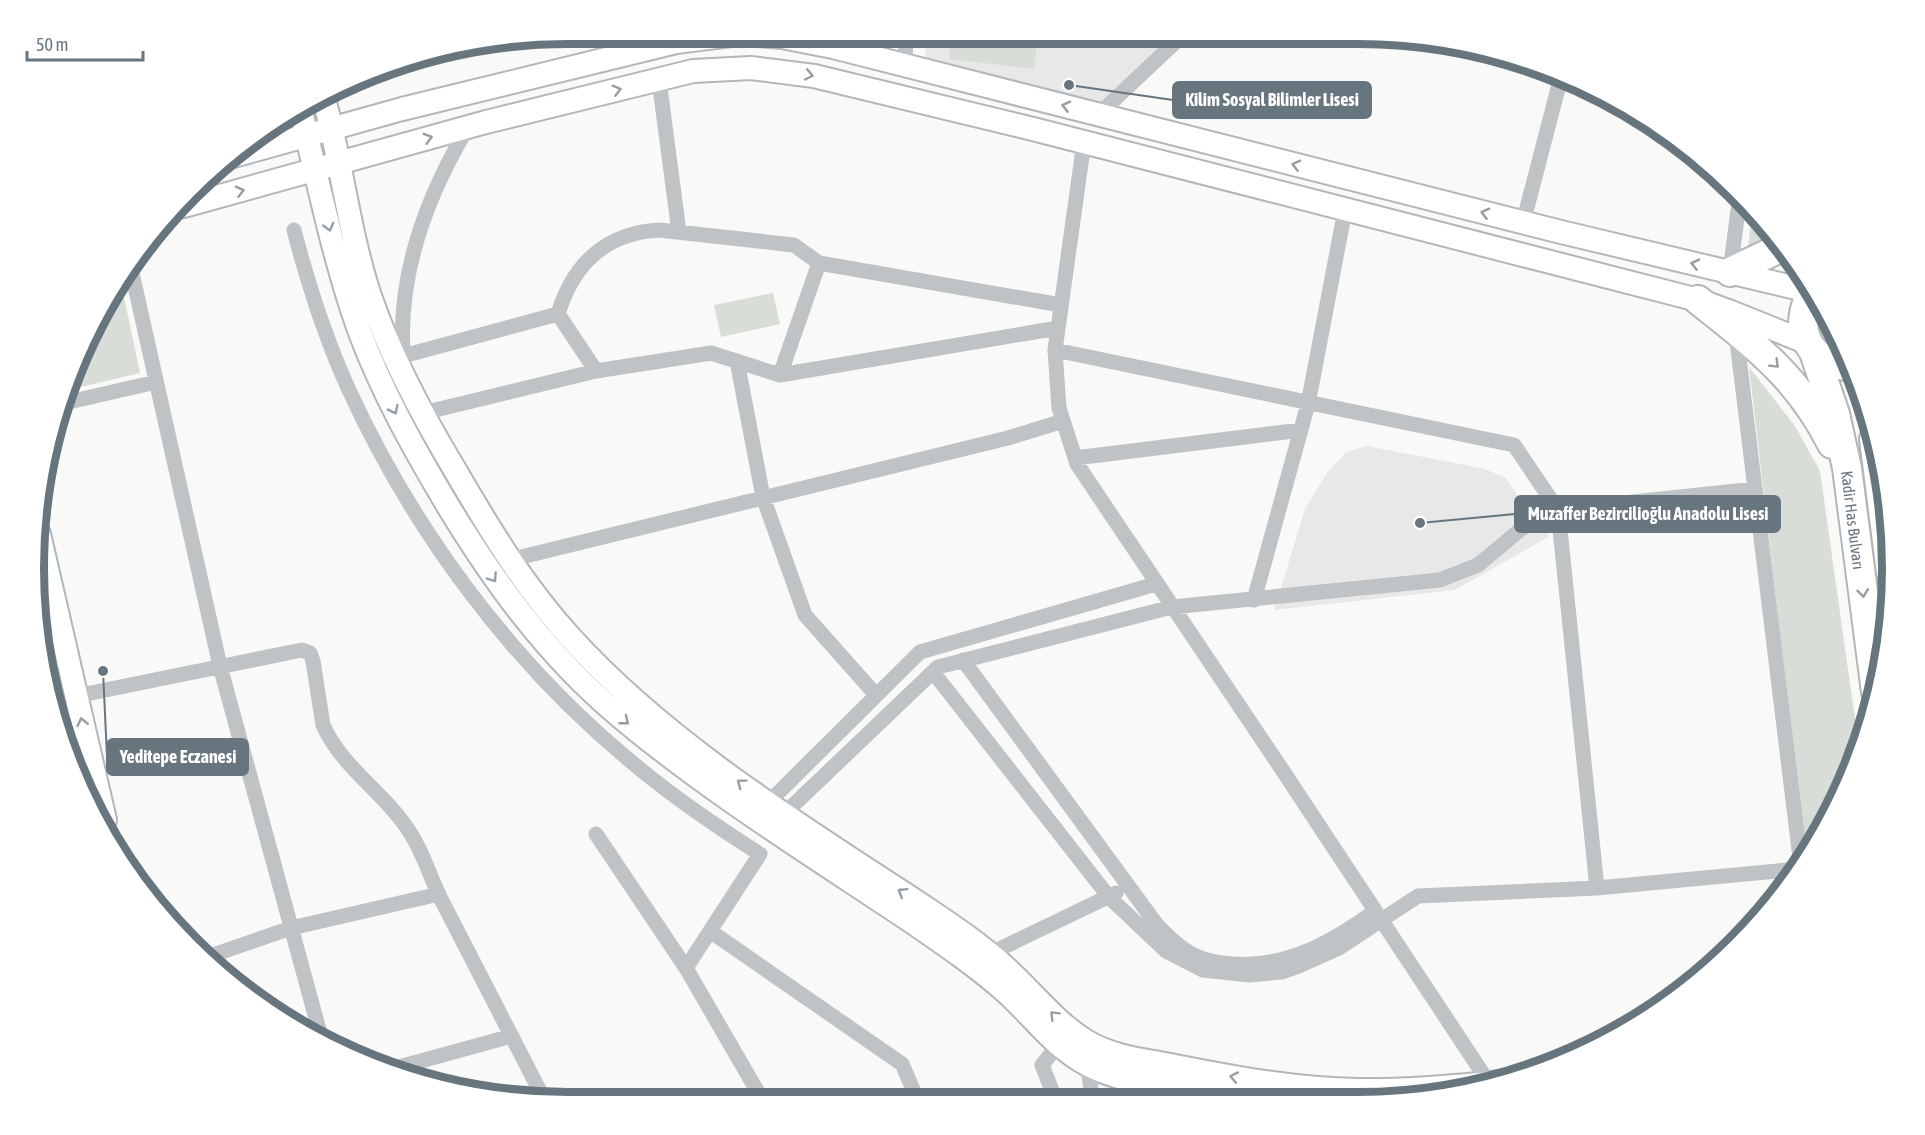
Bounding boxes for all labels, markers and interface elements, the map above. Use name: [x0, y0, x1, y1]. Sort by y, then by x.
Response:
scale bar: [27, 24, 142, 62]
text: 50 m: [36, 34, 68, 55]
one-way arrow: [804, 68, 814, 81]
callout: Kilim Sosyal Bilimler Lisesi: [1173, 82, 1371, 118]
one-way arrow: [612, 84, 622, 97]
text: Kilim Sosyal Bilimler Lisesi: [1185, 89, 1359, 110]
one-way arrow: [1062, 101, 1072, 114]
one-way arrow: [422, 133, 433, 145]
one-way arrow: [1291, 159, 1301, 172]
one-way arrow: [235, 185, 245, 198]
one-way arrow: [1480, 208, 1491, 220]
one-way arrow: [322, 221, 334, 232]
one-way arrow: [1690, 258, 1700, 271]
one-way arrow: [1768, 357, 1779, 368]
one-way arrow: [387, 404, 398, 414]
street label: Kadir Has Bulvarı: [1838, 470, 1868, 570]
callout: Muzaffer Bezircilioğlu Anadolu Lisesi: [1515, 496, 1780, 532]
text: Muzaffer Bezircilioğlu Anadolu Lisesi: [1528, 503, 1768, 524]
one-way arrow: [486, 571, 497, 582]
one-way arrow: [1856, 589, 1869, 598]
one-way arrow: [618, 713, 629, 724]
one-way arrow: [76, 717, 89, 727]
callout: Yeditepe Eczanesi: [107, 739, 248, 775]
text: Yeditepe Eczanesi: [119, 746, 236, 767]
one-way arrow: [737, 779, 748, 790]
one-way arrow: [898, 888, 908, 900]
one-way arrow: [1050, 1011, 1061, 1022]
one-way arrow: [1229, 1071, 1239, 1084]

